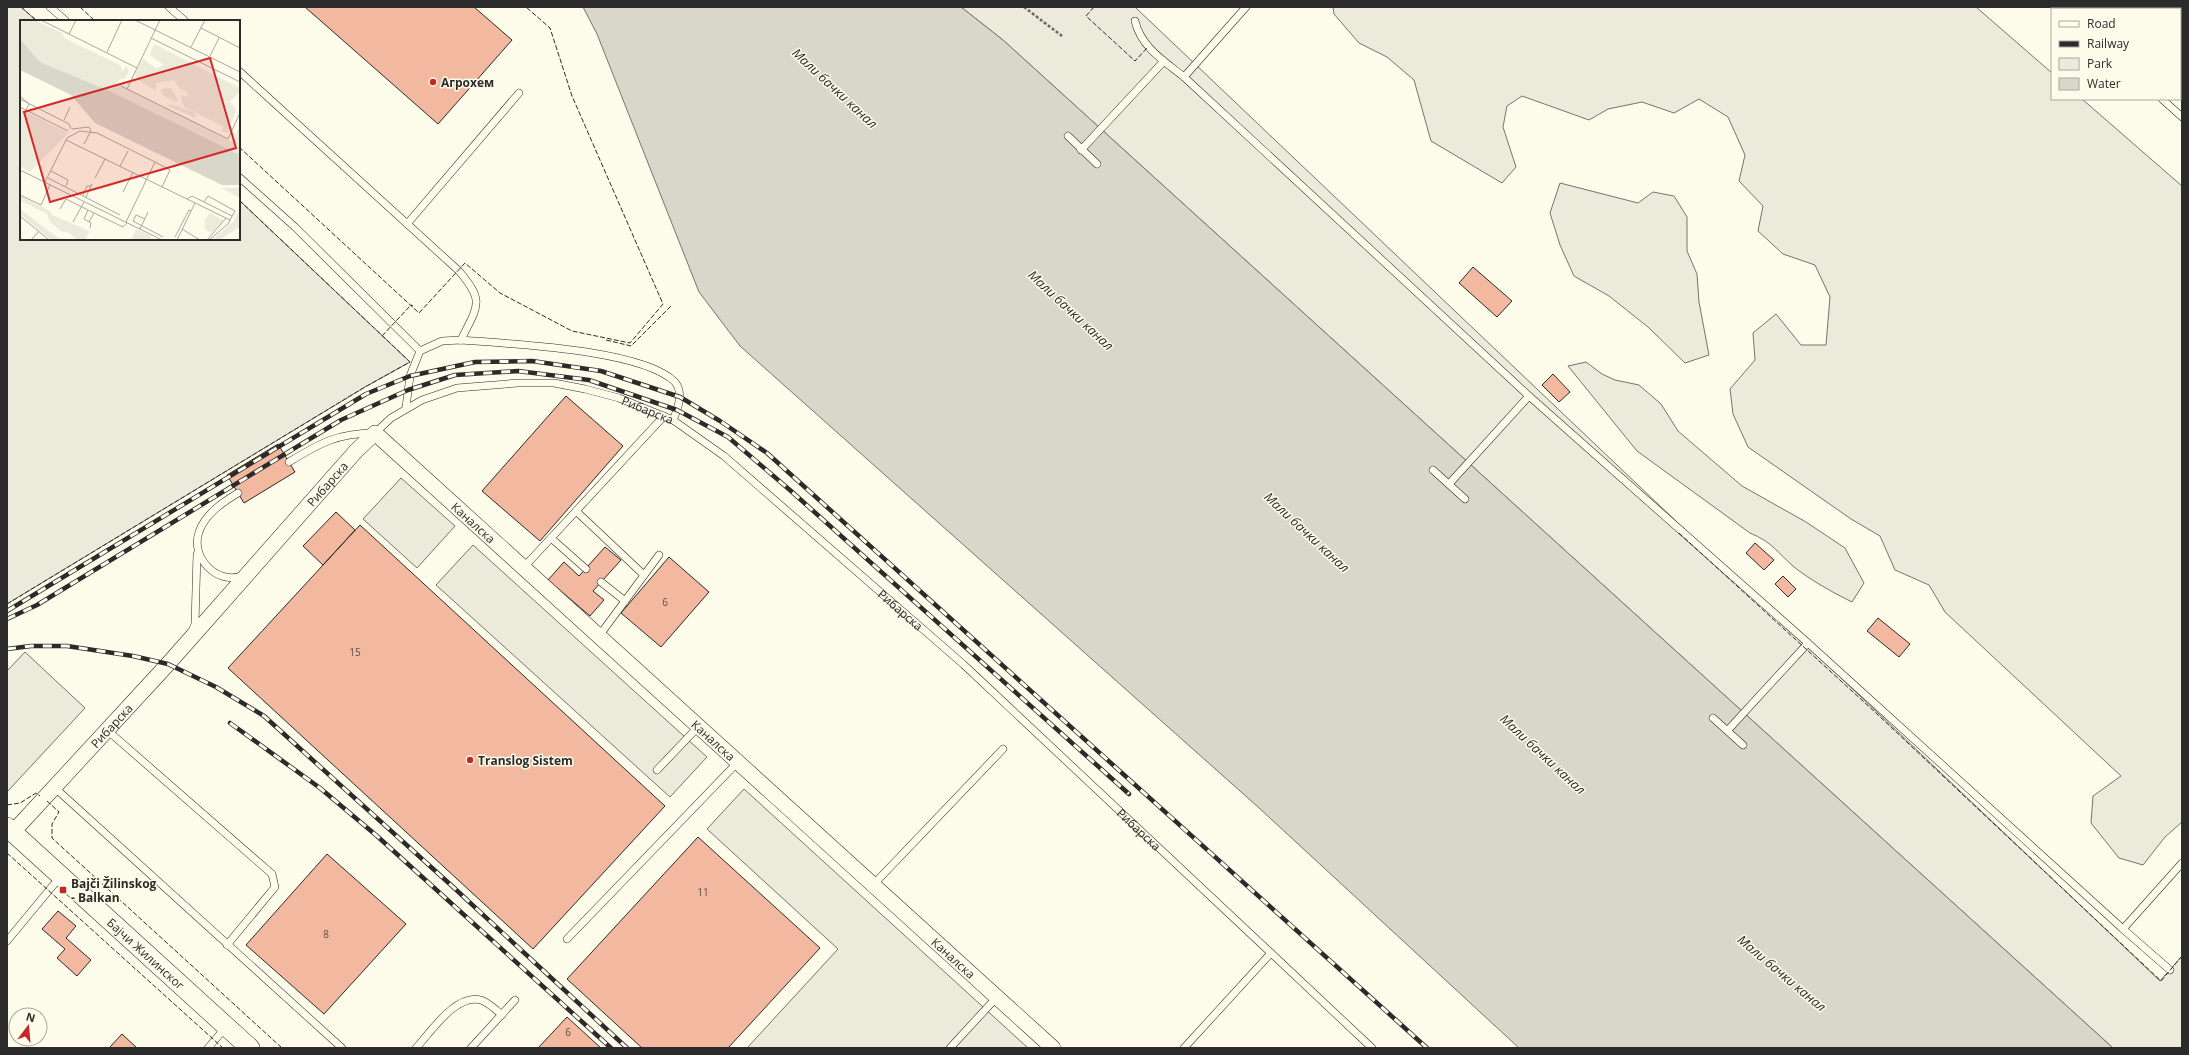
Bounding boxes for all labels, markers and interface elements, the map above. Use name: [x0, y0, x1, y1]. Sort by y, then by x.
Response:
legend: [2051, 8, 2181, 100]
text: Road: [2087, 15, 2116, 32]
inset map: [20, 20, 240, 240]
text: Railway: [2087, 35, 2130, 52]
water label: Мали бачки канал: [788, 44, 882, 132]
text: Park: [2087, 55, 2113, 72]
place label: Агрохем: [441, 74, 494, 91]
text: Water: [2087, 75, 2121, 92]
marker: Агрохем: [428, 77, 438, 87]
water label: Мали бачки канал: [1024, 266, 1118, 354]
street label: Рибарска: [619, 392, 676, 428]
street label: Рибарска: [303, 458, 352, 510]
water label: Мали бачки канал: [1260, 488, 1354, 576]
street label: Каналска: [448, 498, 499, 547]
street label: Рибарска: [875, 585, 927, 634]
house number: 6: [662, 595, 668, 609]
house number: 15: [349, 645, 361, 659]
street label: Рибарска: [87, 700, 136, 751]
water label: Мали бачки канал: [1496, 710, 1590, 798]
street label: Каналска: [688, 716, 739, 764]
place label: Translog Sistem: [478, 752, 573, 769]
marker: Translog Sistem: [465, 755, 475, 765]
street label: Рибарска: [1113, 804, 1165, 854]
place label: Bajči Žilinskog - Balkan: [71, 875, 157, 906]
marker: Bajči Žilinskog - Balkan: [58, 885, 68, 895]
house number: 11: [697, 885, 709, 899]
street label: Бајчи Жилинског: [104, 914, 189, 993]
house number: 8: [323, 927, 329, 941]
water label: Мали бачки канал: [1734, 931, 1830, 1015]
street label: Каналска: [928, 933, 979, 982]
north arrow: [8, 1007, 48, 1047]
text: N: [25, 1008, 37, 1025]
house number: 6: [565, 1025, 571, 1039]

